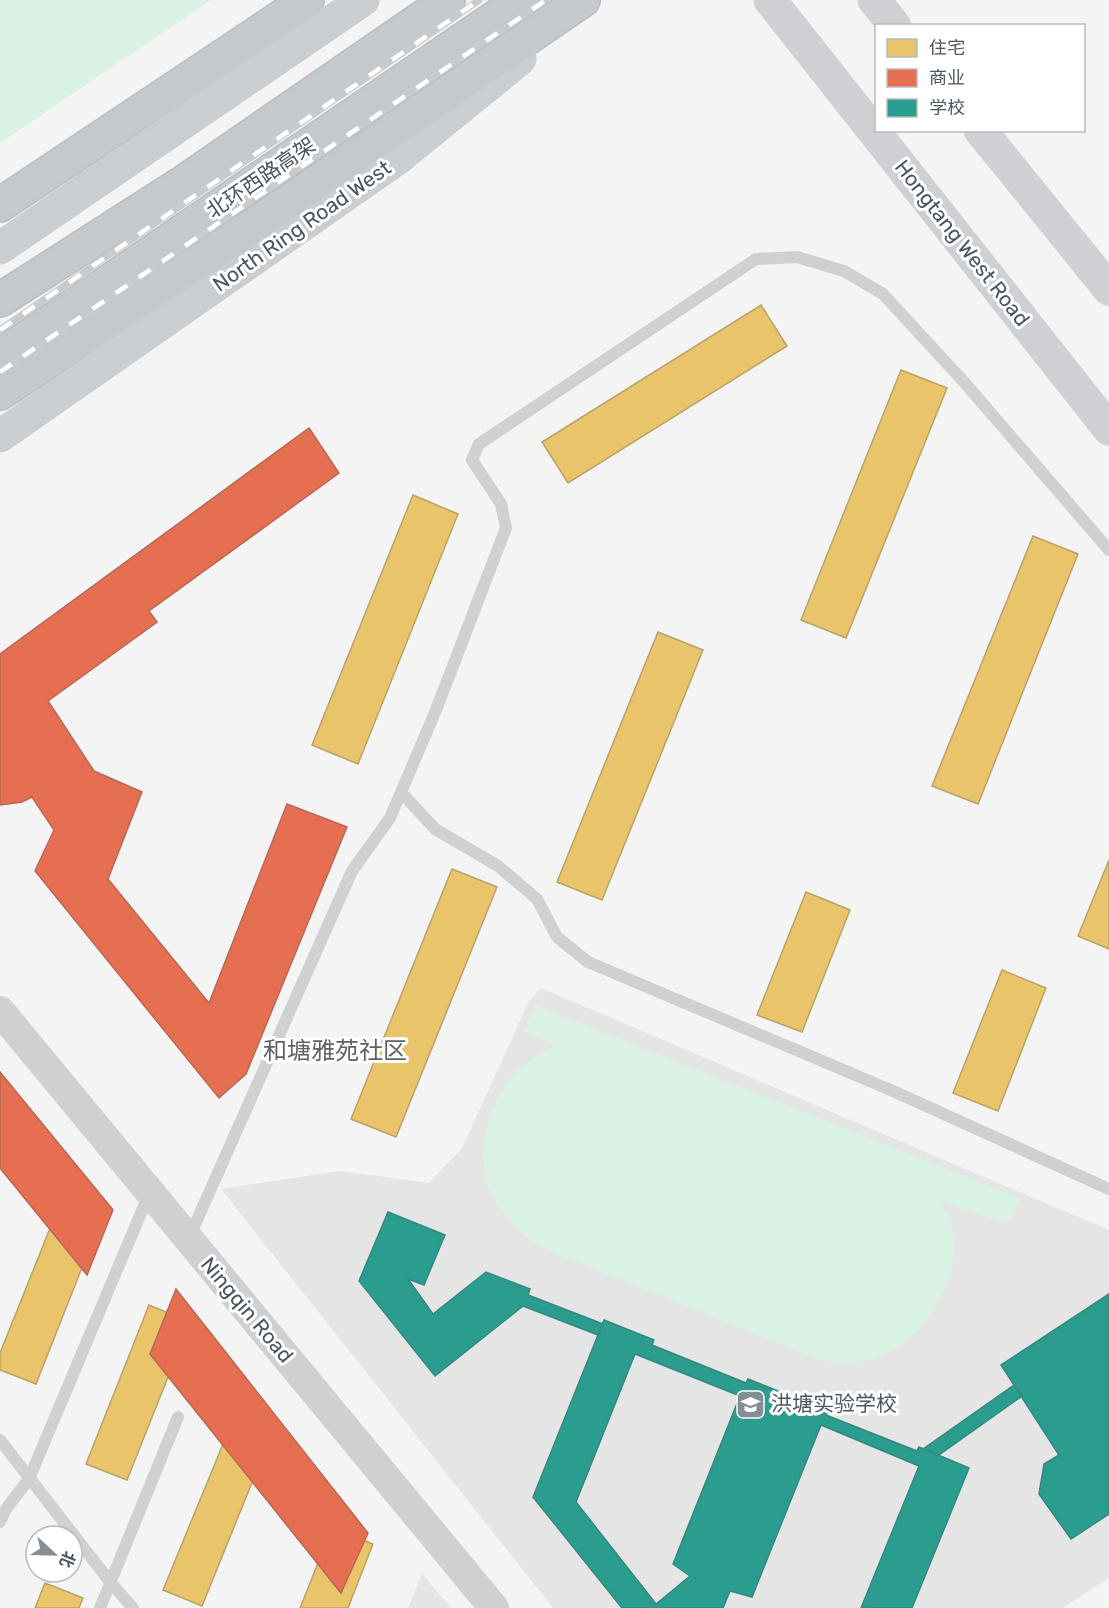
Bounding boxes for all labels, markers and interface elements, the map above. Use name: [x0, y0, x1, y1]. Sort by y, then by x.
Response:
legend: [875, 24, 1085, 132]
text: 住宅: [929, 37, 965, 59]
text: 商业: [929, 67, 965, 89]
text: 学校: [929, 97, 965, 119]
street label: 北环西路高架: [202, 132, 320, 223]
street label: North Ring Road West: [208, 155, 396, 297]
street label: Hongtang West Road: [890, 155, 1035, 331]
district label: 和塘雅苑社区: [263, 1037, 407, 1065]
street label: Ningqin Road: [196, 1252, 299, 1368]
school or university icon: 洪塘实验学校: [734, 1388, 766, 1420]
place label: 洪塘实验学校: [771, 1391, 897, 1416]
north arrow: [24, 1524, 84, 1584]
text: 北: [56, 1548, 79, 1570]

